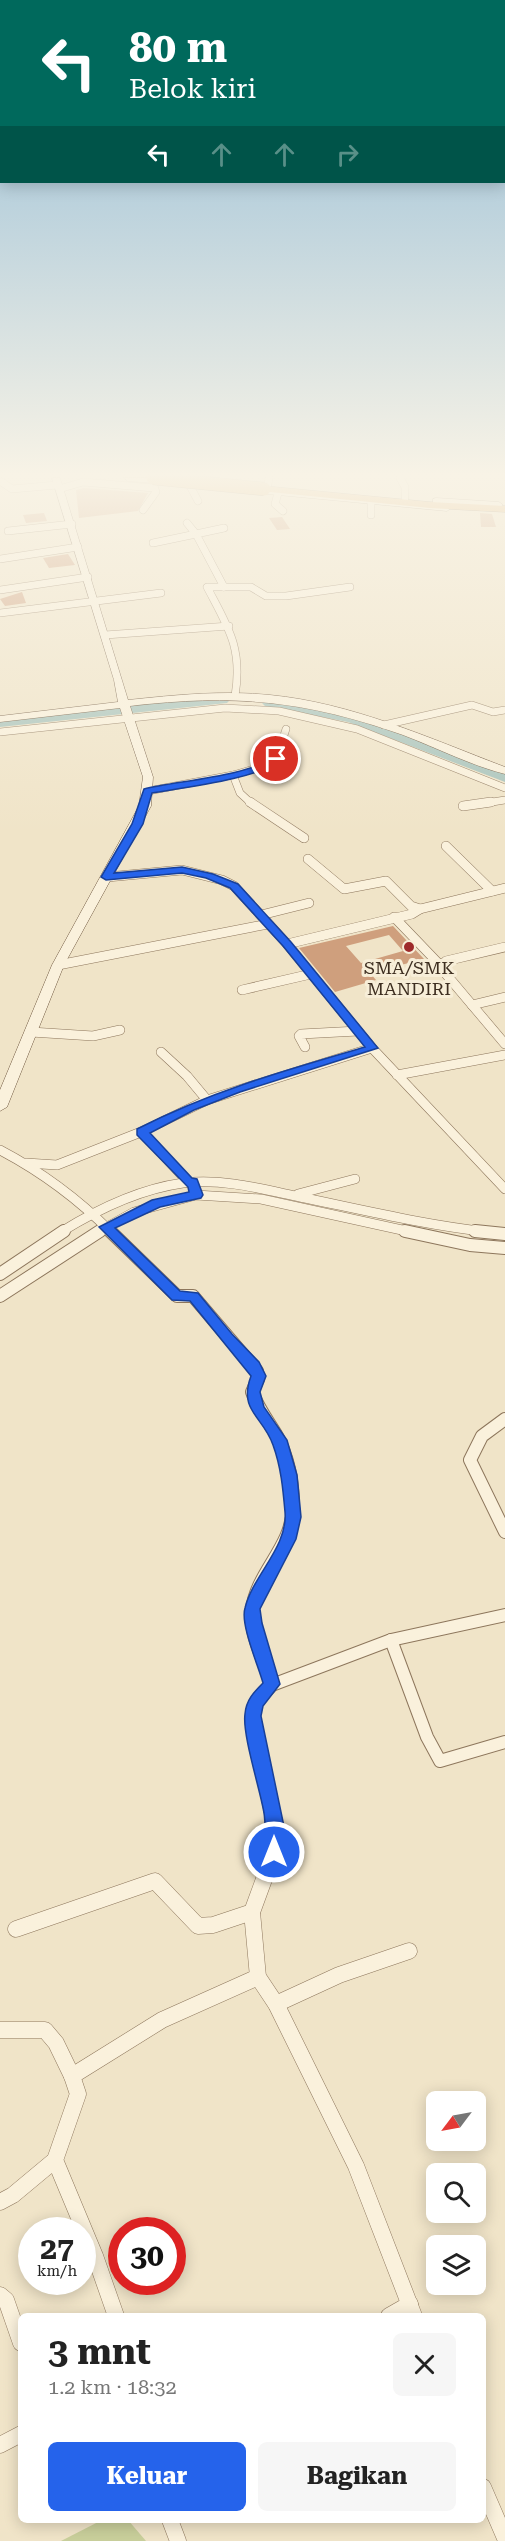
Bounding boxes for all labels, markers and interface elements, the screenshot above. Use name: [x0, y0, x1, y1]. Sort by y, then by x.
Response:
text: 80 m: [129, 23, 227, 72]
icon: left: [30, 24, 108, 102]
text: Belok kiri: [129, 73, 256, 105]
icon: left: [142, 138, 175, 171]
icon: ahead: [205, 138, 238, 171]
icon: ahead: [268, 138, 301, 171]
icon: right: [331, 138, 364, 171]
pin: [250, 733, 301, 784]
icon: arrive: [259, 742, 292, 775]
marker: SMA/SMK MANDIRI: [402, 940, 416, 954]
place label: SMA/SMK MANDIRI: [364, 957, 454, 999]
position arrow: [242, 1820, 306, 1884]
north arrow: [426, 2091, 486, 2151]
map controls: [426, 2091, 486, 2295]
button: search: [426, 2163, 486, 2223]
speed limit sign: 30: [108, 2217, 186, 2295]
text: 27: [40, 2231, 74, 2266]
button: layers: [426, 2235, 486, 2295]
text: km/h: [37, 2262, 77, 2280]
text: 3 mnt: [48, 2331, 151, 2373]
button: close: [393, 2333, 456, 2396]
text: 1.2 km · 18:32: [48, 2375, 177, 2399]
button: Keluar: [48, 2442, 246, 2511]
button: Bagikan: [258, 2442, 456, 2511]

